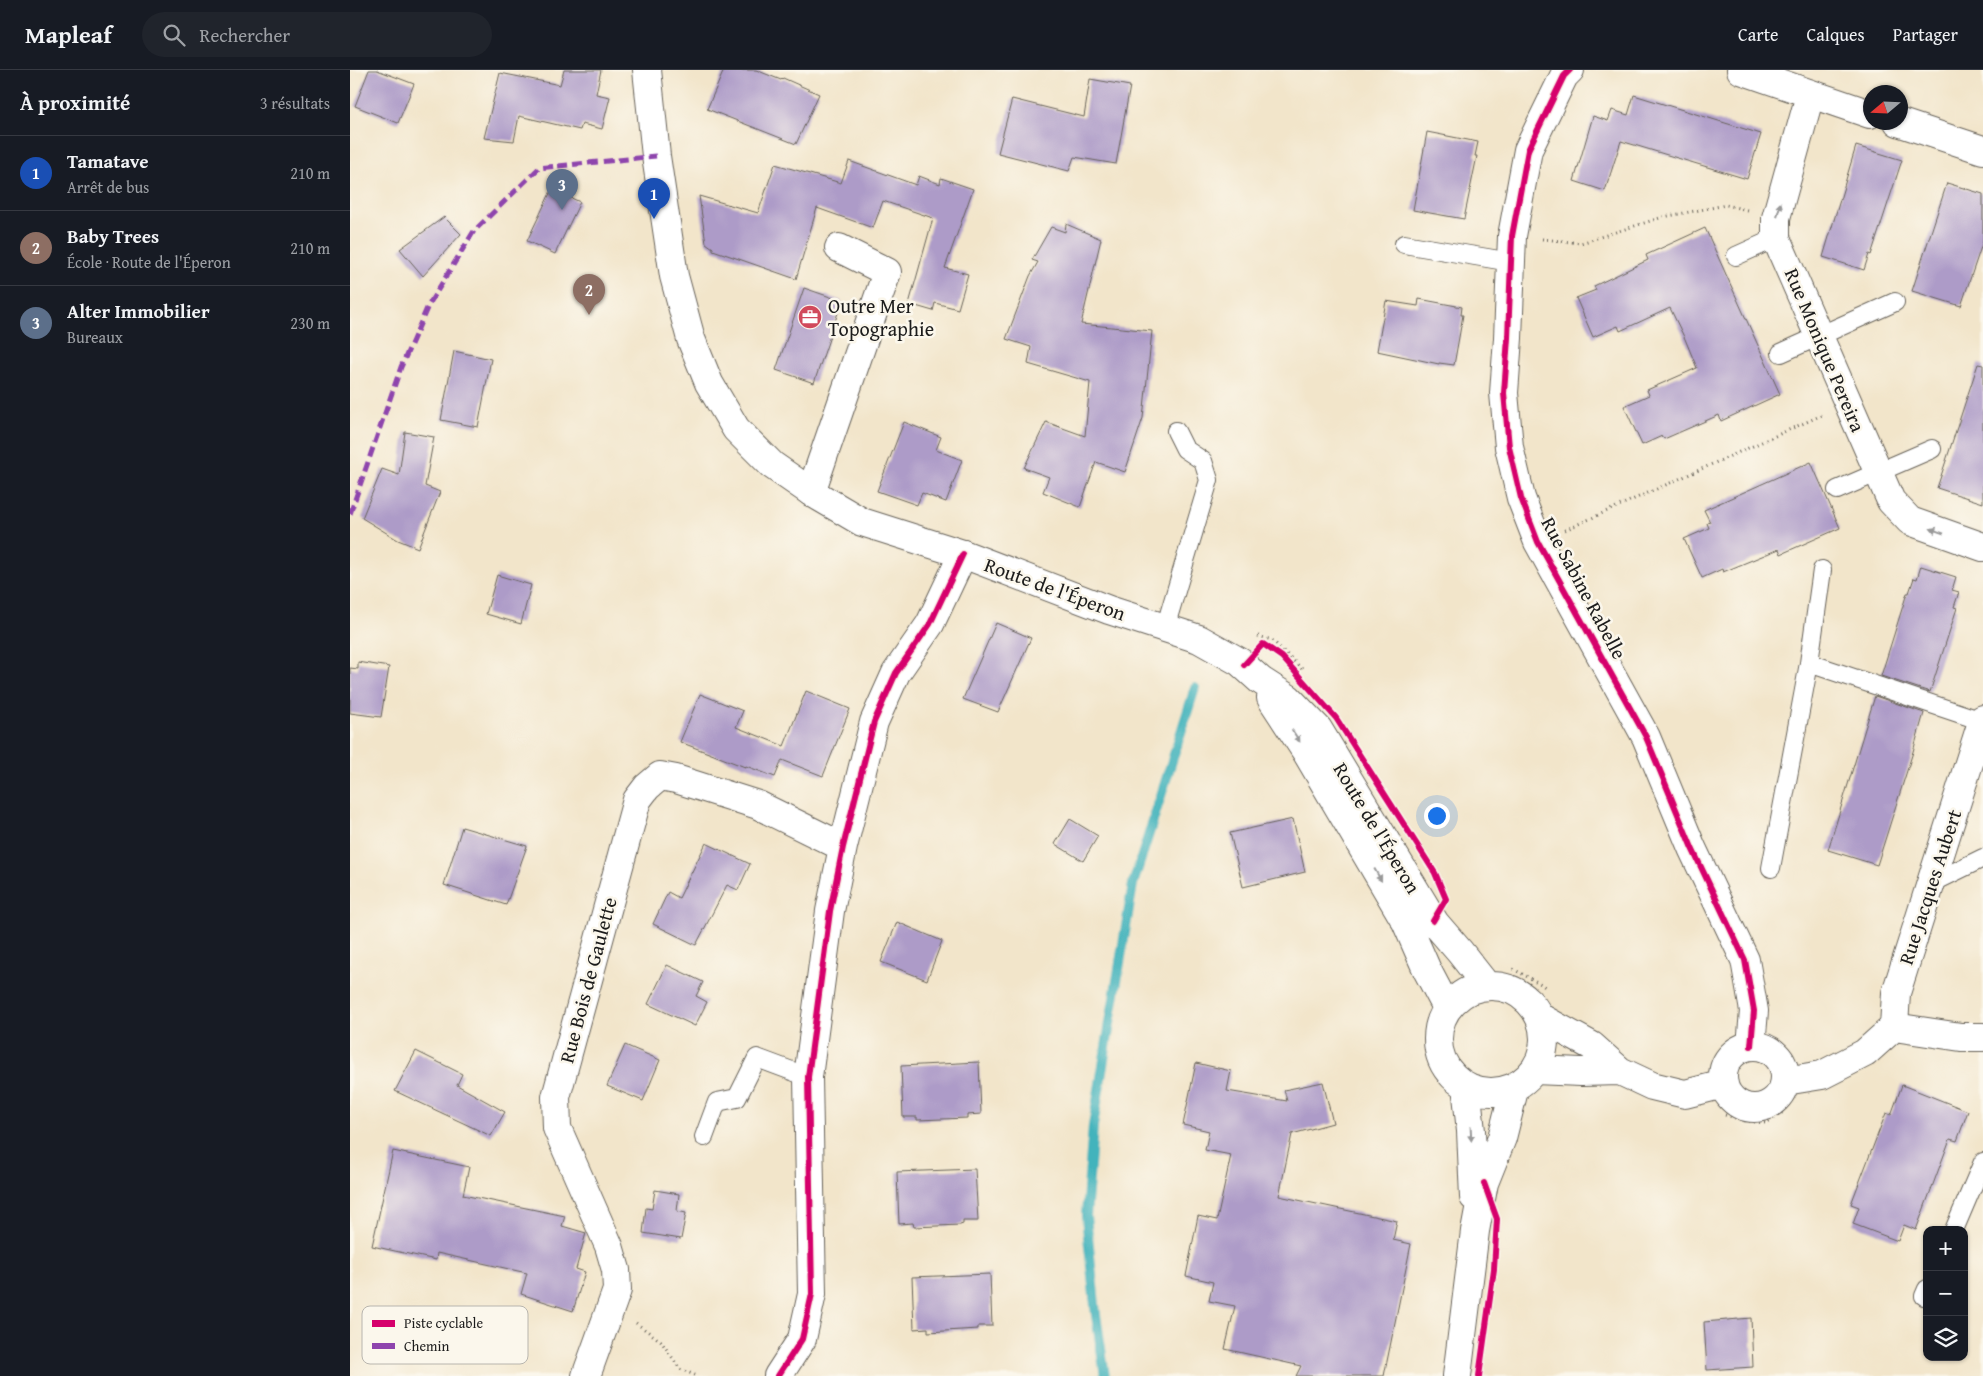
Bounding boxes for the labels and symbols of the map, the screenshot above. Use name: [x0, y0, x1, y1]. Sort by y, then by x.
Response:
north arrow: [1863, 85, 1908, 130]
pin: 3: [546, 169, 578, 210]
pin: 1: [638, 178, 670, 219]
one-way arrow: [1775, 202, 1783, 217]
street label: Rue Monique Pereira: [1778, 263, 1873, 437]
pin: 2: [573, 274, 605, 315]
place label: Outre Mer Topographie: [828, 291, 934, 343]
office icon: Outre Mer Topographie: [797, 304, 823, 330]
street label: Rue Sabine Rabelle: [1535, 511, 1634, 664]
one-way arrow: [1929, 527, 1944, 535]
street label: Route de l'Éperon: [981, 550, 1130, 628]
one-way arrow: [1291, 729, 1300, 742]
street label: Route de l'Éperon: [1327, 757, 1428, 899]
your location: [1424, 803, 1450, 829]
street label: Rue Jacques Aubert: [1891, 805, 1968, 968]
one-way arrow: [1374, 869, 1383, 882]
street label: Rue Bois de Gaulette: [551, 894, 624, 1066]
one-way arrow: [1468, 1127, 1476, 1143]
legend: [362, 1306, 528, 1364]
text: Piste cyclable: [404, 1313, 484, 1333]
text: Chemin: [404, 1336, 449, 1356]

